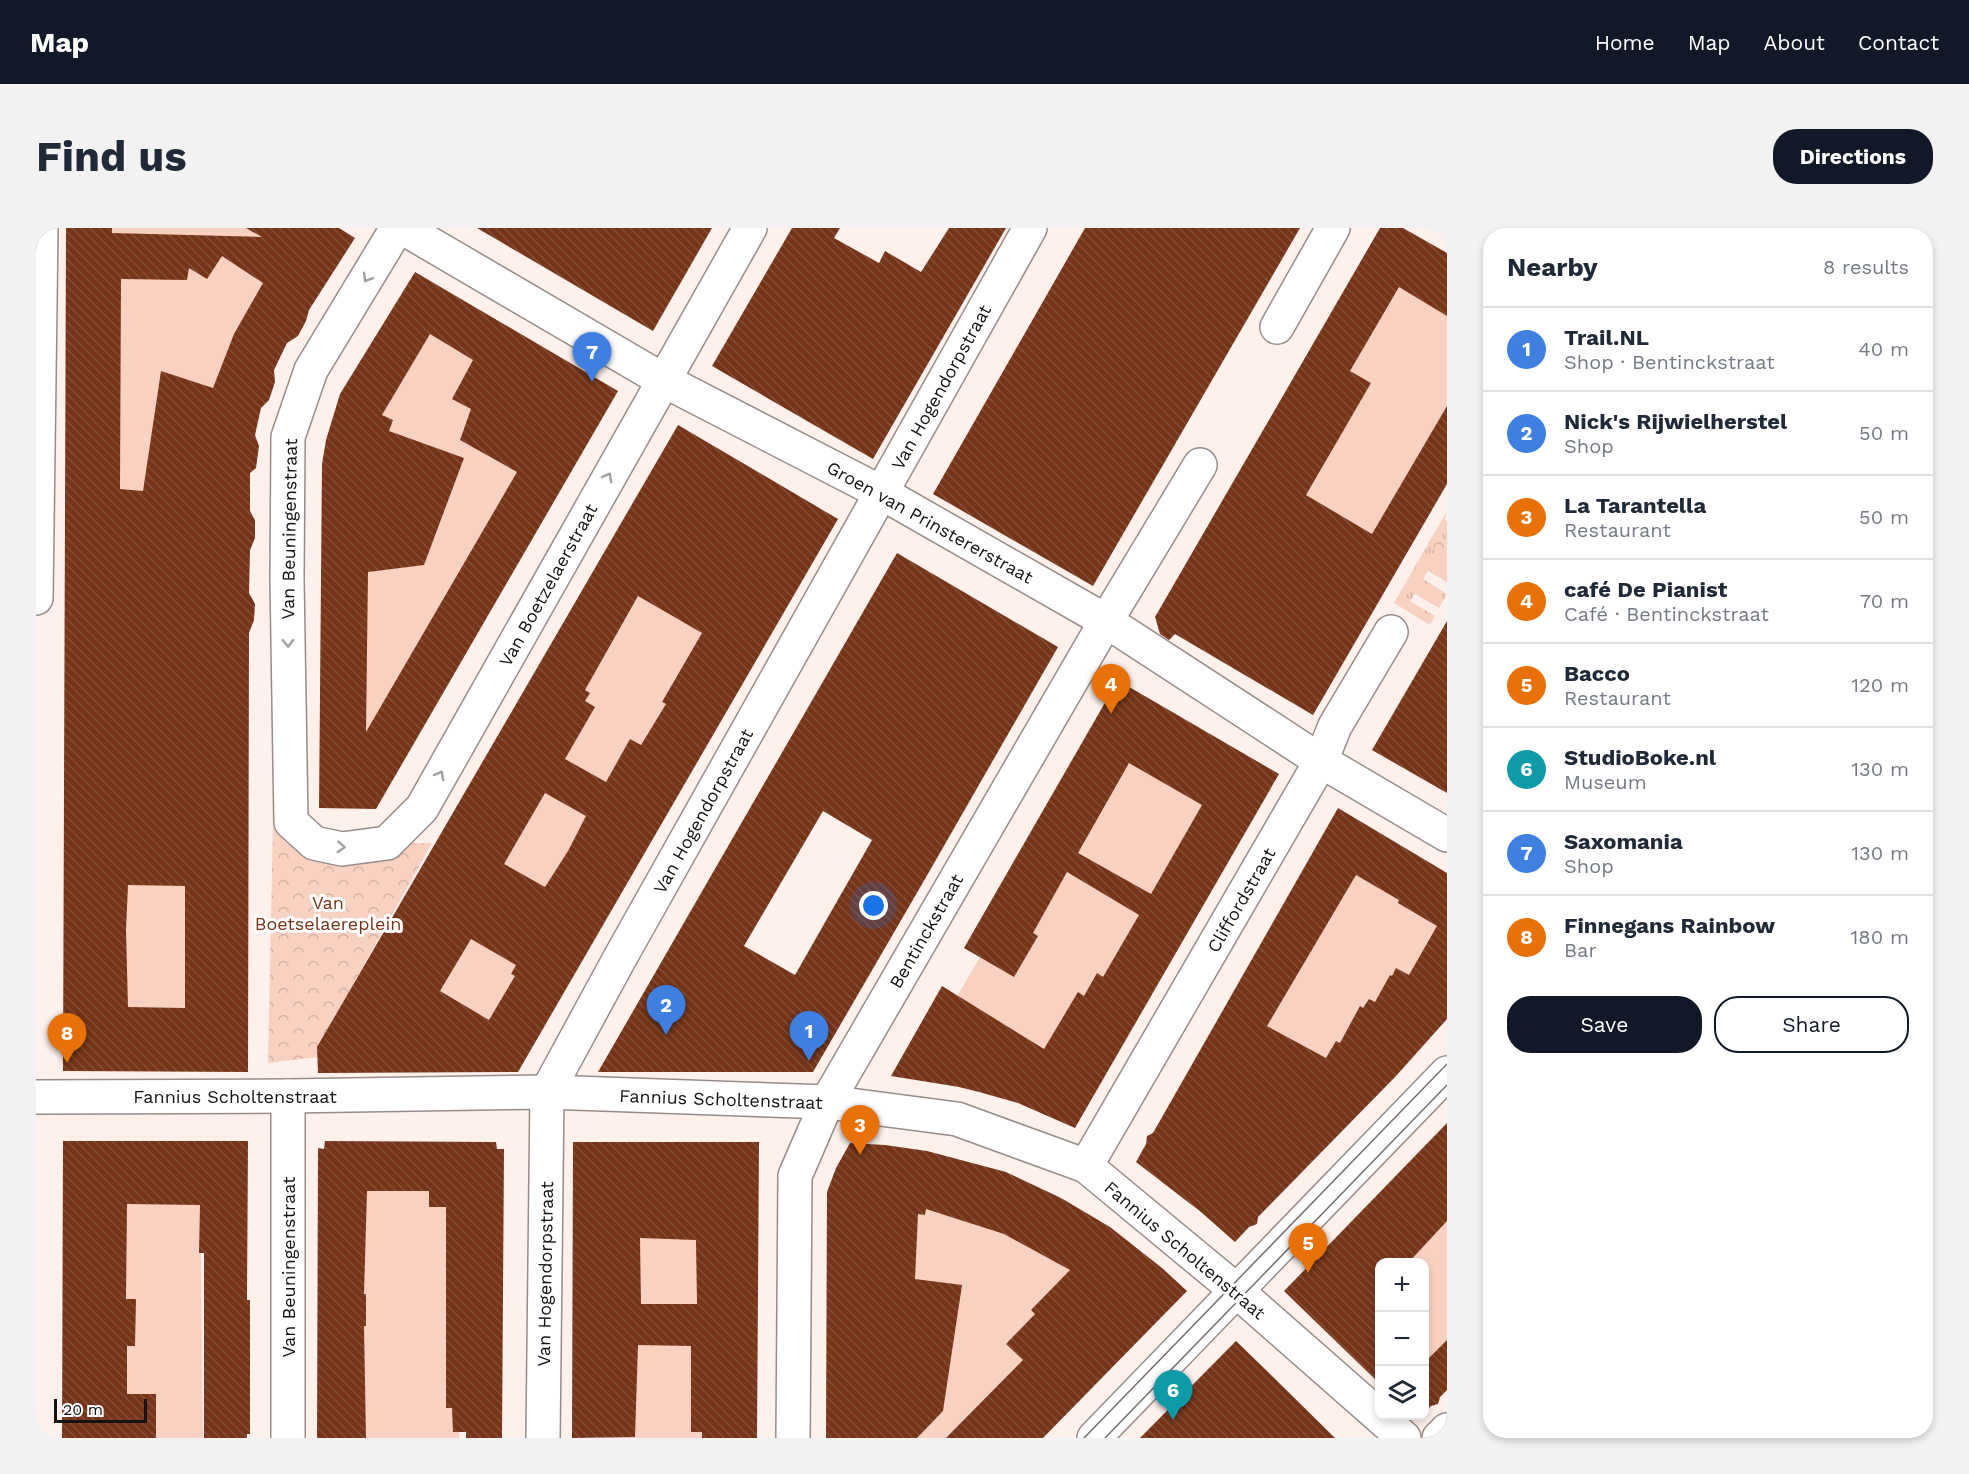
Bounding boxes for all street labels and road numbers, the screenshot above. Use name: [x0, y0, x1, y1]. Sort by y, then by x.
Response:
street label: Van Hogendorpstraat: [887, 300, 995, 473]
street label: Van Beuningenstraat: [277, 438, 301, 620]
street label: Groen van Prinstererstraat: [823, 456, 1037, 588]
street label: Van Boetzelaerstraat: [494, 500, 602, 670]
street label: Van Hogendorpstraat: [649, 724, 757, 897]
street label: Cliffordstraat: [1203, 844, 1280, 956]
street label: Bentinckstraat: [885, 870, 967, 992]
street label: Fannius Scholtenstraat: [619, 1085, 824, 1113]
street label: Fannius Scholtenstraat: [133, 1086, 337, 1107]
street label: Van Beuningenstraat: [278, 1176, 299, 1358]
street label: Fannius Scholtenstraat: [1100, 1177, 1270, 1324]
street label: Van Hogendorpstraat: [533, 1181, 557, 1367]

